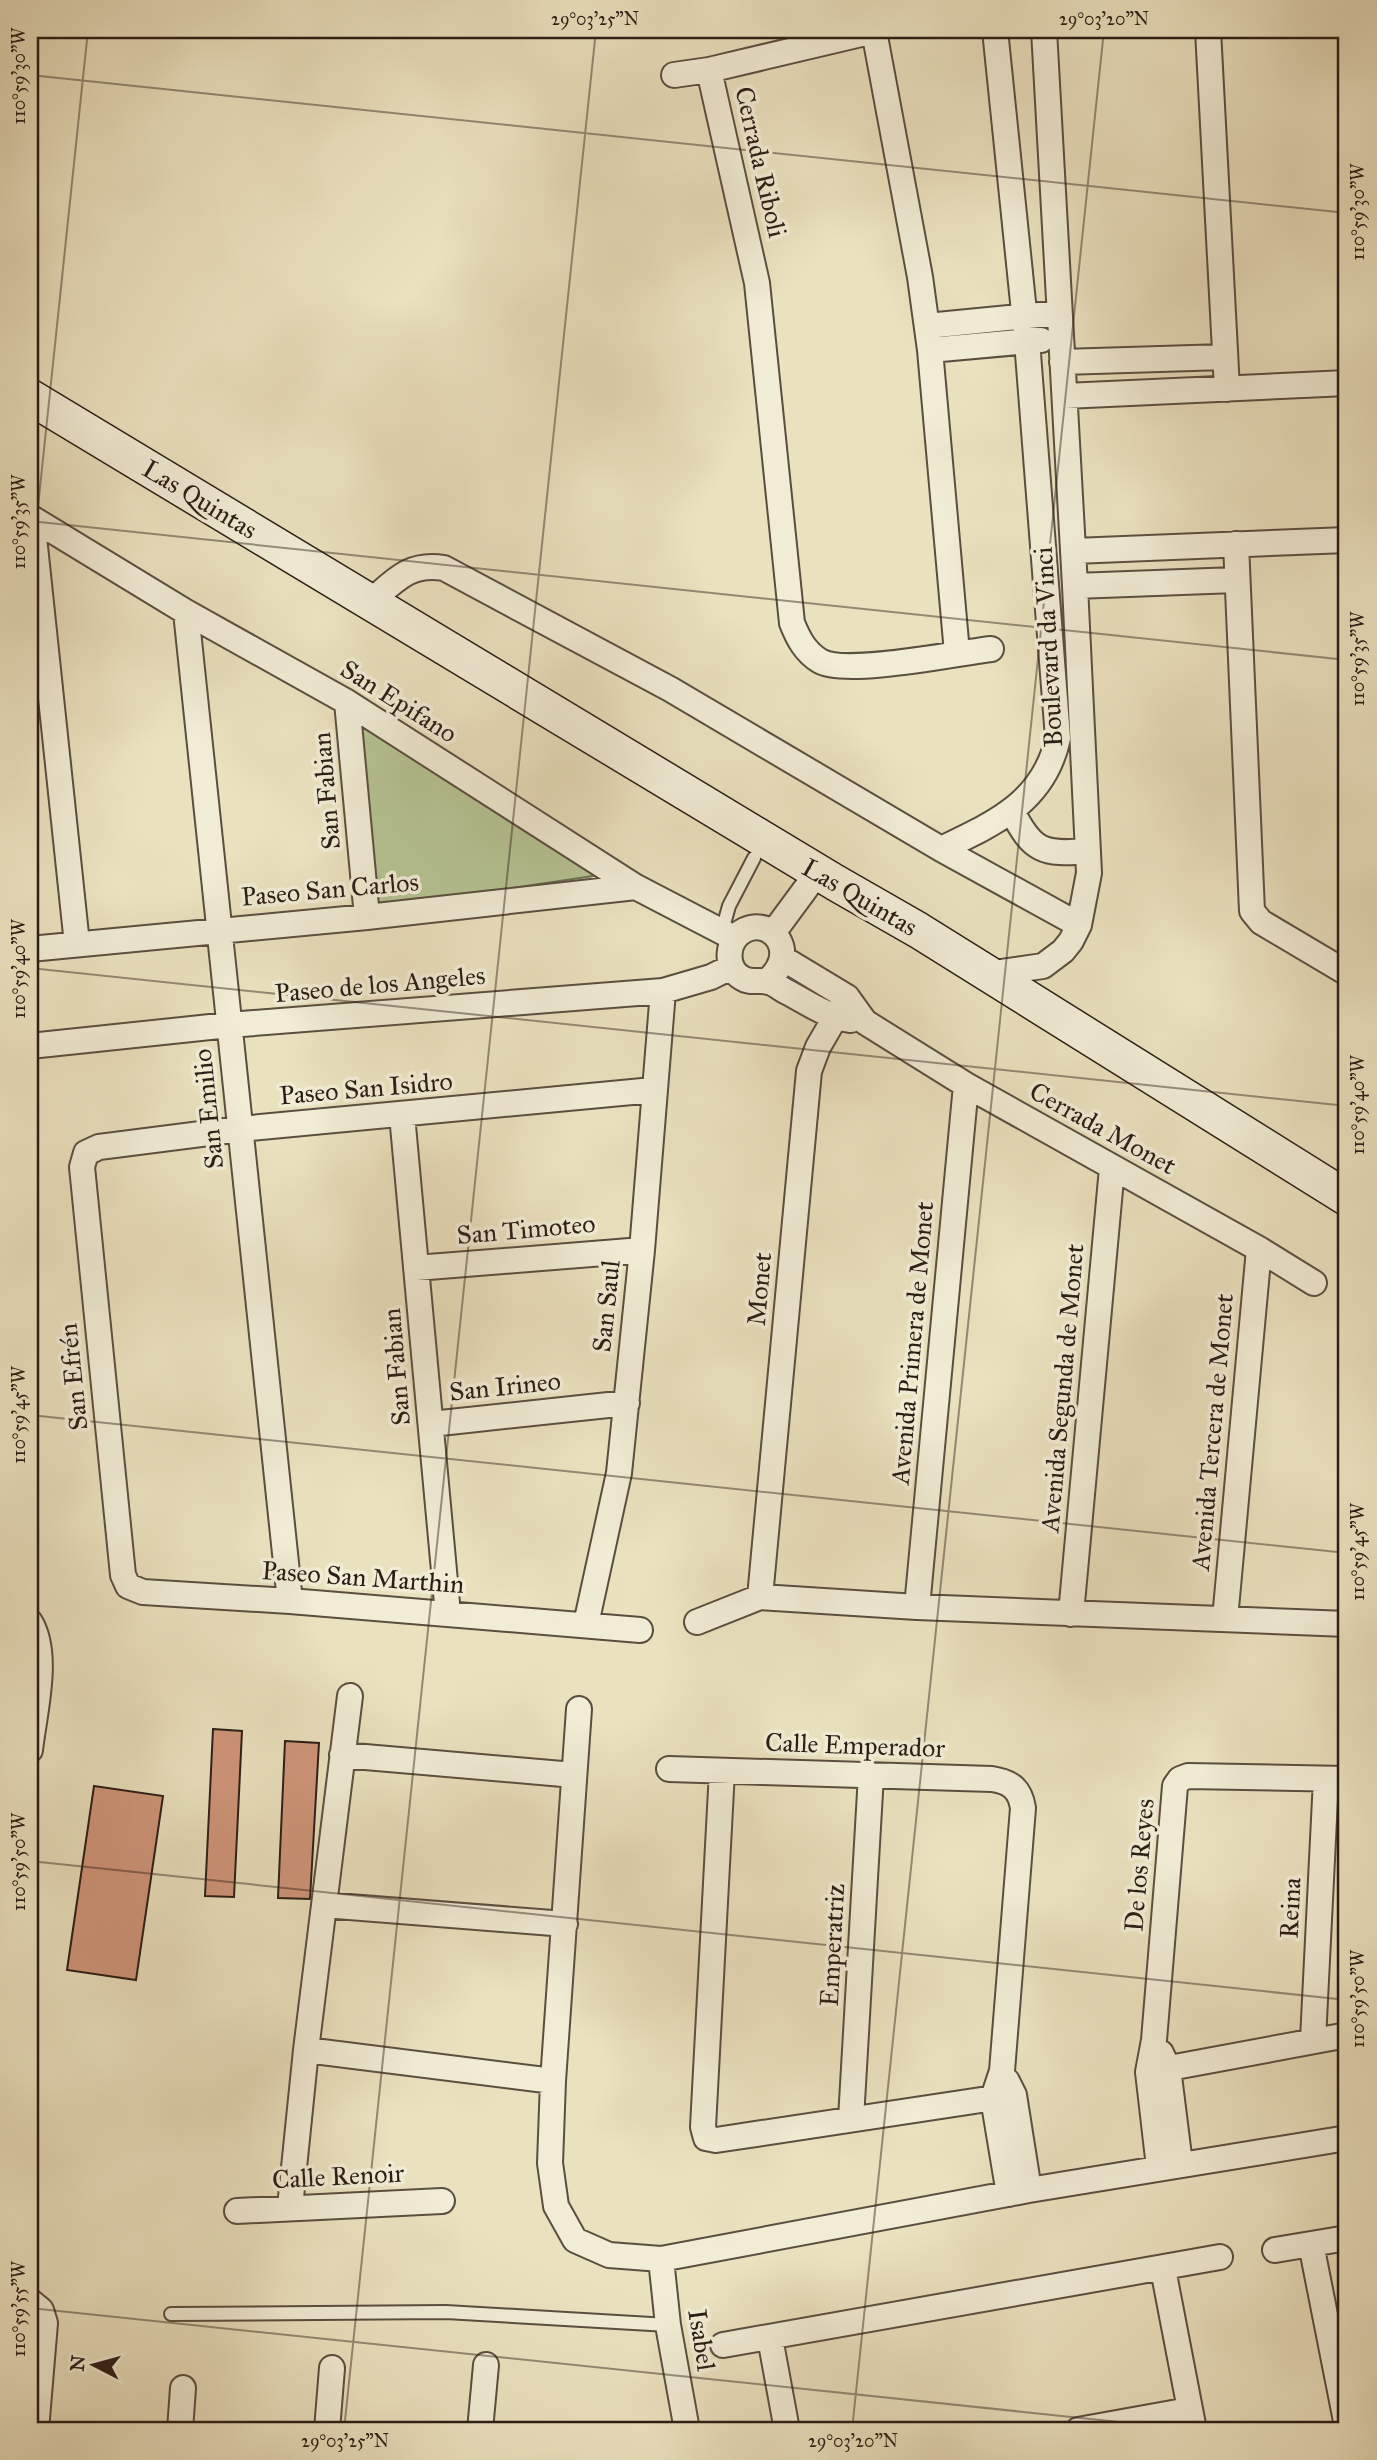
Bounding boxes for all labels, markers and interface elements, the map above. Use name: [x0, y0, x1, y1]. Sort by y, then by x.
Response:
text: 29°03'25"N: [551, 8, 639, 30]
text: 29°03'20"N: [1059, 8, 1149, 30]
text: 110°59'30"W: [8, 27, 30, 124]
street label: Cerrada Riboli: [728, 83, 794, 241]
text: 110°59'30"W: [1347, 163, 1369, 260]
street label: Las Quintas: [137, 452, 263, 546]
text: 110°59'35"W: [8, 474, 30, 569]
street label: Boulevard da Vinci: [1027, 546, 1069, 748]
text: 110°59'35"W: [1347, 611, 1369, 706]
street label: San Epifano: [335, 653, 463, 749]
street label: San Fabian: [305, 731, 347, 851]
street label: Las Quintas: [796, 851, 924, 943]
street label: Paseo San Carlos: [240, 865, 420, 913]
text: 110°59'40"W: [8, 918, 30, 1019]
street label: Paseo de los Angeles: [273, 959, 487, 1009]
street label: San Emilio: [186, 1047, 230, 1171]
text: 110°59'40"W: [1347, 1054, 1369, 1155]
street label: Paseo San Isidro: [278, 1064, 454, 1112]
street label: Cerrada Monet: [1024, 1075, 1182, 1181]
street label: Avenida Primera de Monet: [884, 1200, 940, 1487]
street label: San Timoteo: [455, 1207, 597, 1251]
street label: Avenida Segunda de Monet: [1033, 1242, 1091, 1534]
street label: Monet: [740, 1251, 778, 1327]
street label: San Saul: [585, 1258, 627, 1354]
street label: Avenida Tercera de Monet: [1184, 1292, 1240, 1573]
street label: San Fabian: [375, 1307, 417, 1427]
street label: San Efrén: [51, 1322, 95, 1432]
street label: San Irineo: [448, 1364, 562, 1408]
text: 110°59'45"W: [8, 1365, 30, 1464]
text: 110°59'45"W: [1347, 1502, 1369, 1601]
street label: Paseo San Marthin: [261, 1554, 465, 1600]
street label: Calle Emperador: [764, 1726, 946, 1764]
street label: De los Reyes: [1117, 1797, 1161, 1933]
text: 110°59'50"W: [8, 1812, 30, 1911]
street label: Reina: [1272, 1877, 1308, 1939]
street label: Emperatriz: [813, 1883, 851, 2007]
text: 110°59'50"W: [1347, 1949, 1369, 2048]
street label: Calle Renoir: [271, 2157, 405, 2195]
text: 110°59'55"W: [8, 2260, 30, 2357]
street label: Isabel: [681, 2307, 723, 2373]
north arrow: [60, 2330, 130, 2400]
text: N: [65, 2354, 90, 2372]
text: 29°03'25"N: [301, 2430, 389, 2452]
text: 29°03'20"N: [808, 2430, 898, 2452]

